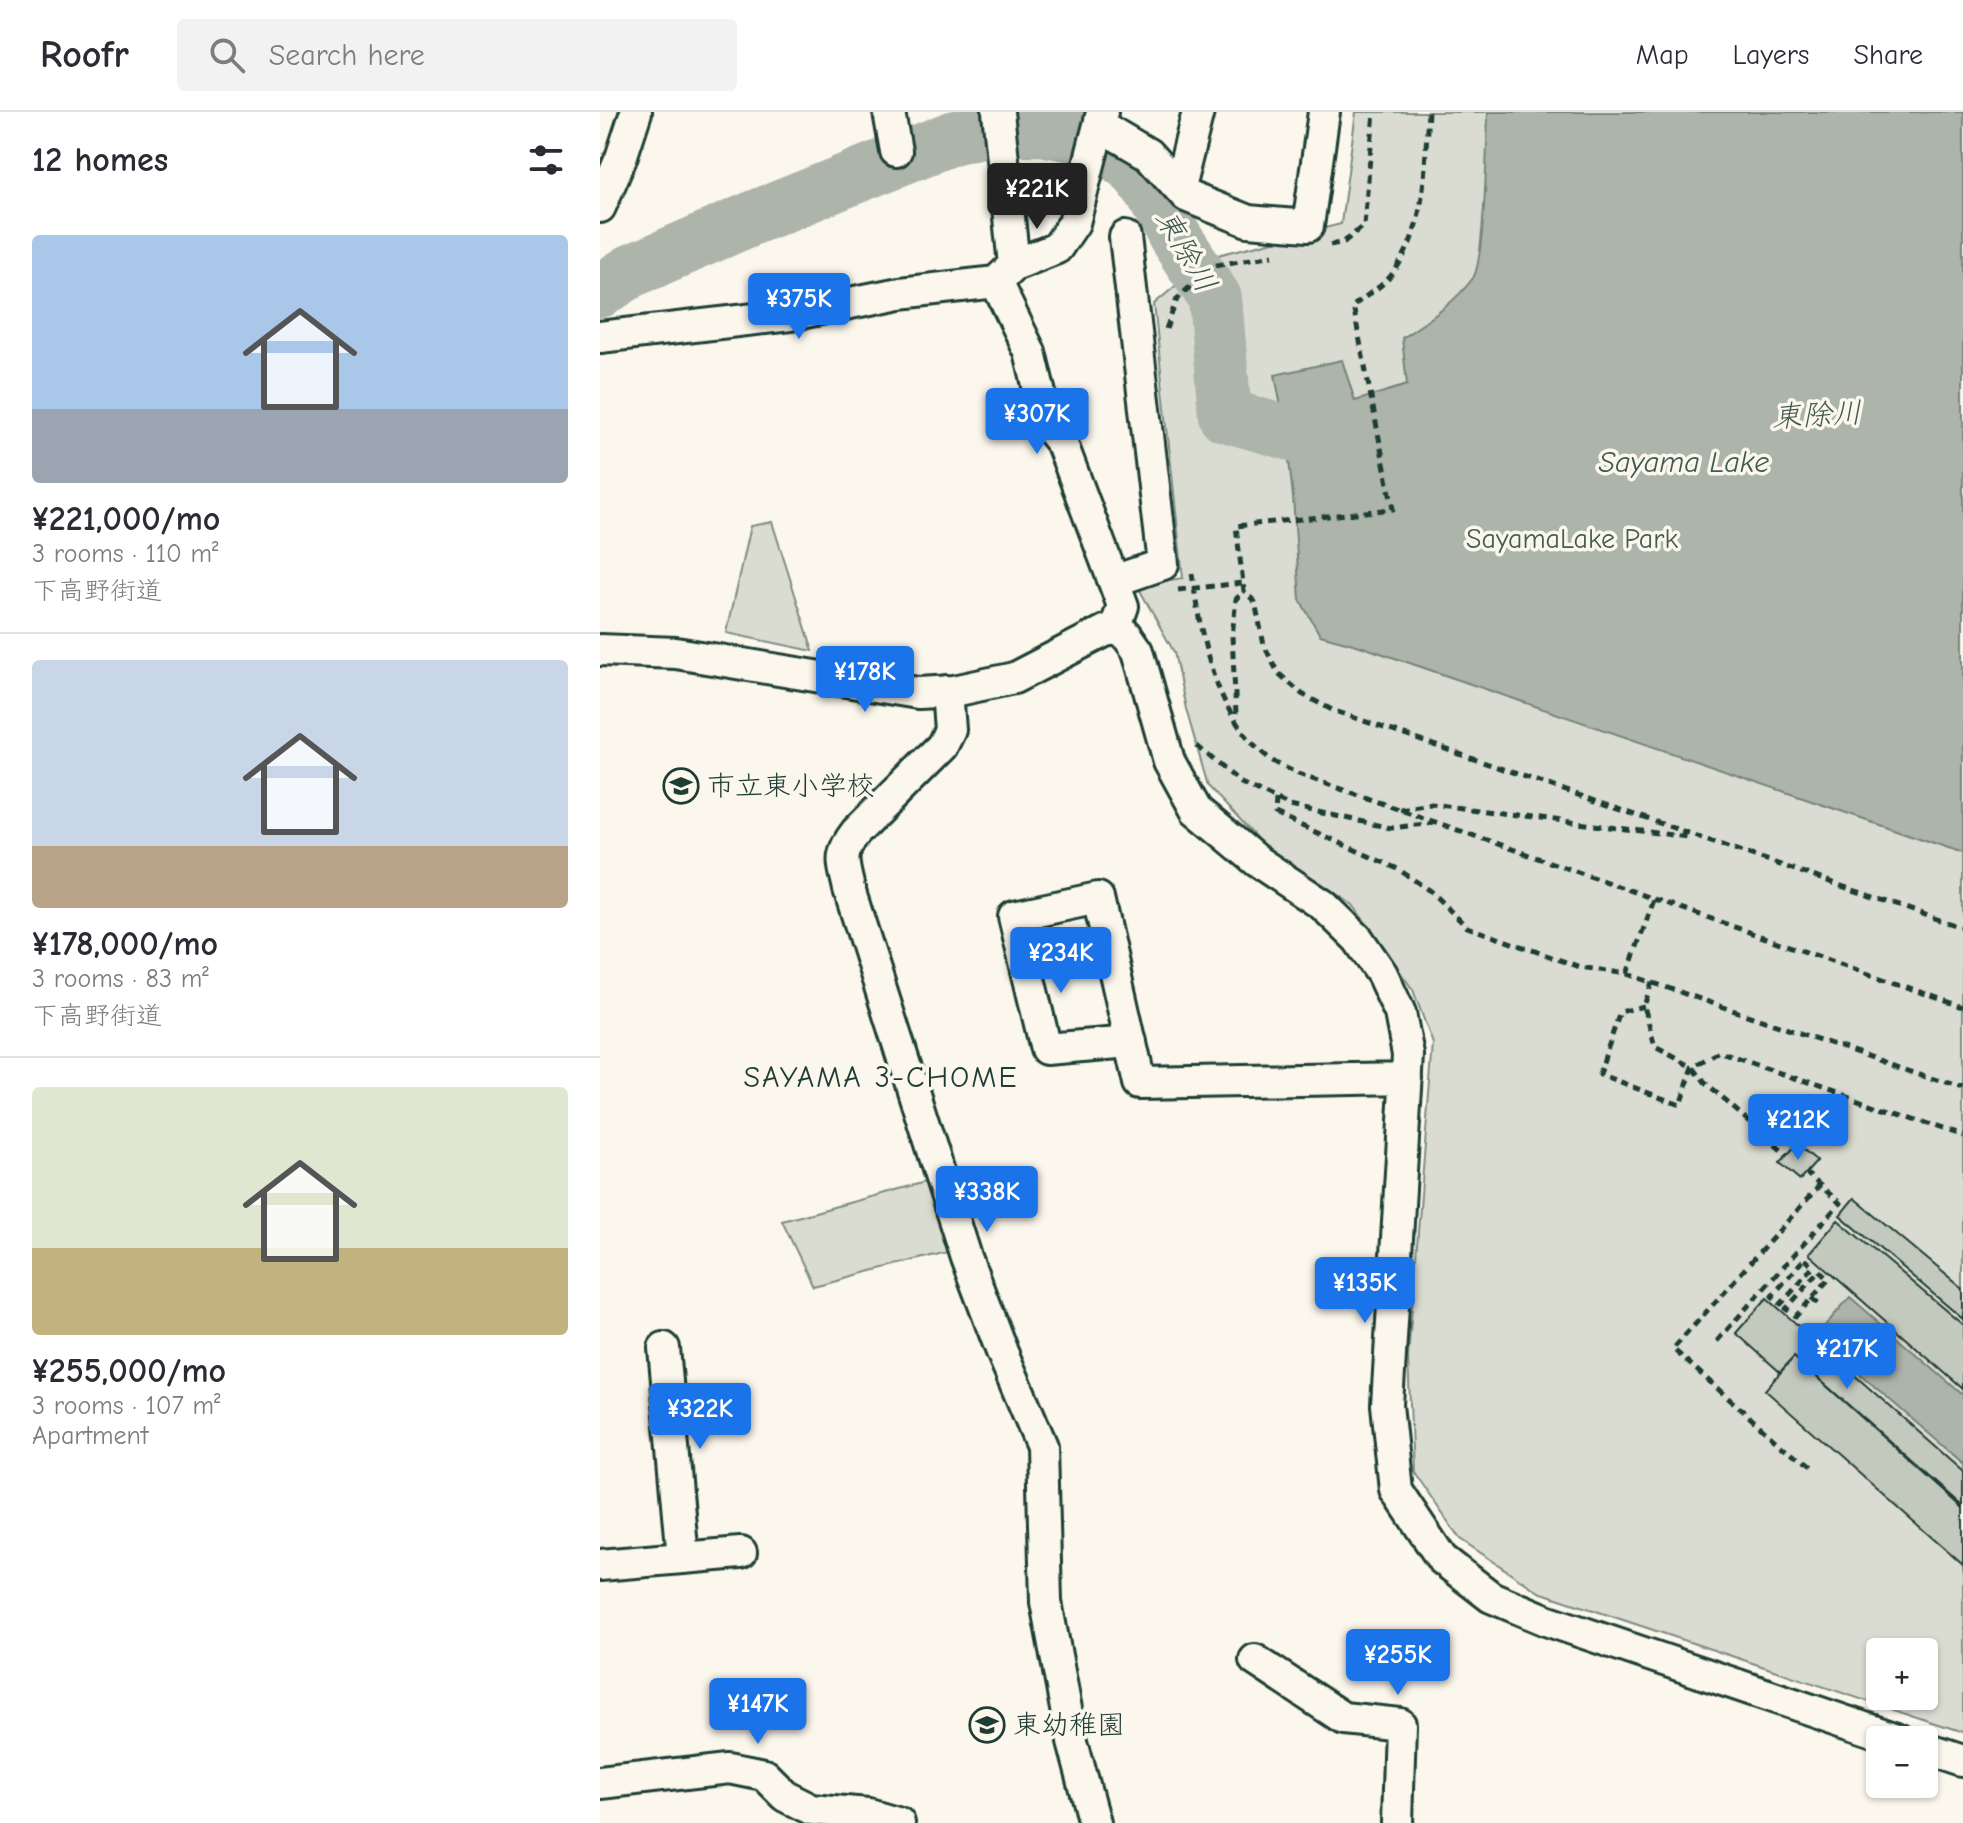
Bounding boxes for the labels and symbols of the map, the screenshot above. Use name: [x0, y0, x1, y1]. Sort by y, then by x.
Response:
pin: ¥221K: [981, 163, 1093, 231]
water label: 東除川: [1148, 203, 1224, 299]
pin: ¥375K: [743, 273, 855, 341]
pin: ¥307K: [981, 388, 1093, 456]
water label: 東除川: [1771, 395, 1863, 435]
water label: Sayama Lake: [1599, 445, 1769, 480]
park label: SayamaLake Park: [1466, 523, 1678, 555]
pin: ¥178K: [809, 646, 921, 714]
school or university icon: 市立東小学校: [662, 767, 700, 805]
place label: 市立東小学校: [707, 770, 875, 802]
pin: ¥234K: [1005, 927, 1117, 995]
district label: SAYAMA 3-CHOME: [744, 1060, 1019, 1095]
pin: ¥212K: [1742, 1094, 1854, 1162]
pin: ¥338K: [931, 1166, 1043, 1234]
pin: ¥135K: [1309, 1257, 1421, 1325]
pin: ¥217K: [1791, 1323, 1903, 1391]
pin: ¥322K: [644, 1383, 756, 1451]
pin: ¥255K: [1342, 1629, 1454, 1697]
pin: ¥147K: [702, 1678, 814, 1746]
school or university icon: 東幼稚園: [968, 1706, 1006, 1744]
place label: 東幼稚園: [1013, 1709, 1125, 1741]

